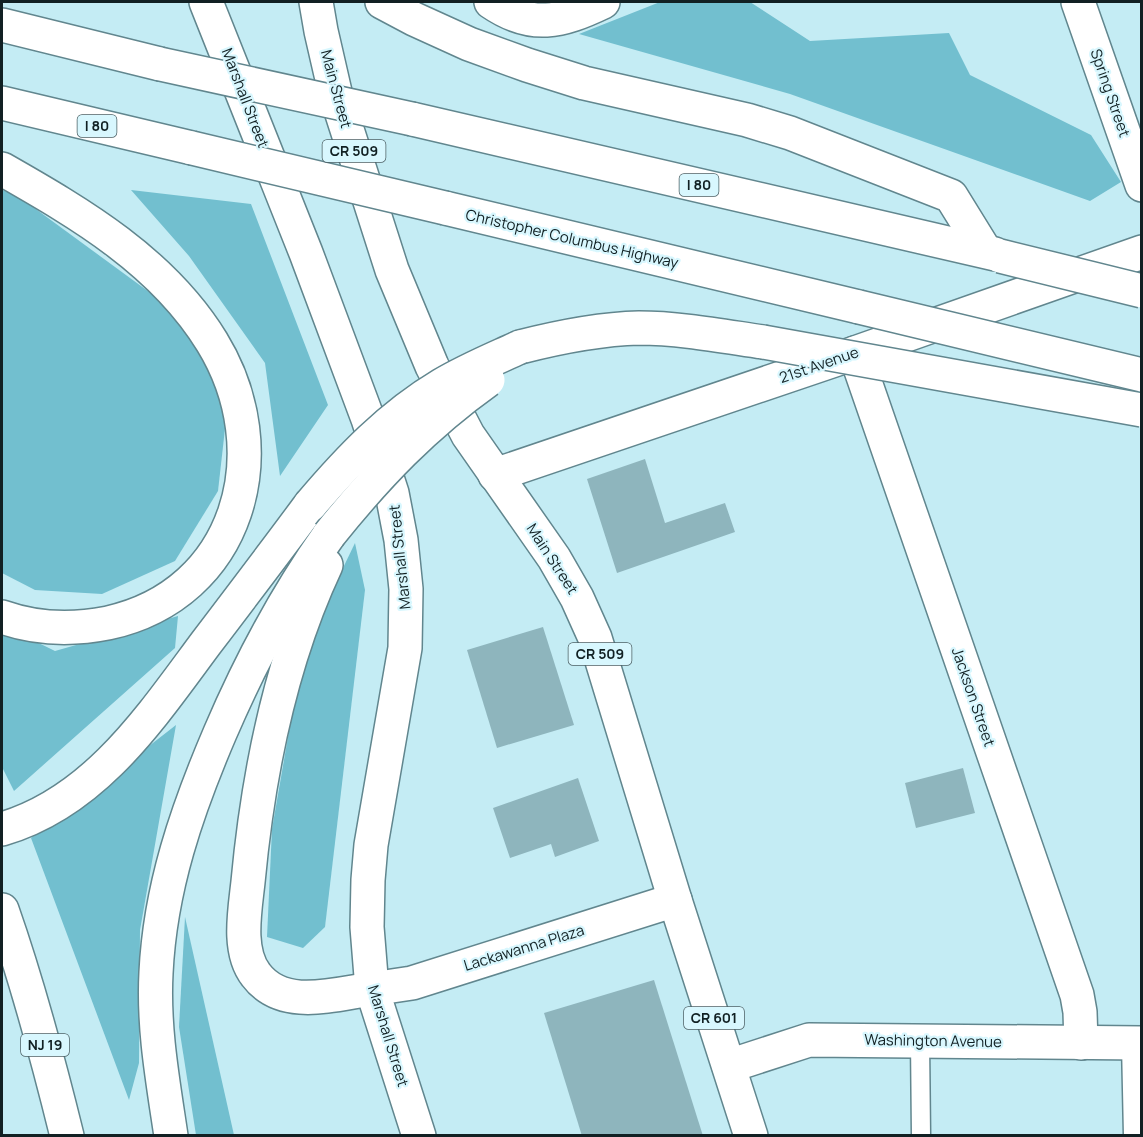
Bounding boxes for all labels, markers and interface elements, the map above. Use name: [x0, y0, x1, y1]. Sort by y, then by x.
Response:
street label: Marshall Street: [217, 45, 274, 151]
street label: Spring Street: [1086, 46, 1135, 140]
street label: Main Street: [316, 47, 357, 130]
road number: I 80: [78, 115, 116, 137]
road number: CR 509: [322, 140, 386, 162]
road number: I 80: [680, 174, 718, 196]
street label: Christopher Columbus Highway: [464, 204, 681, 273]
street label: 21st Avenue: [776, 341, 862, 388]
street label: Marshall Street: [384, 504, 415, 610]
street label: Main Street: [522, 519, 583, 598]
road number: CR 509: [568, 643, 632, 665]
street label: Jackson Street: [947, 644, 1000, 749]
street label: Lackawanna Plaza: [461, 919, 587, 976]
street label: Marshall Street: [363, 982, 414, 1089]
road number: CR 601: [684, 1007, 744, 1029]
street label: Washington Avenue: [864, 1029, 1002, 1052]
road number: NJ 19: [21, 1034, 69, 1056]

